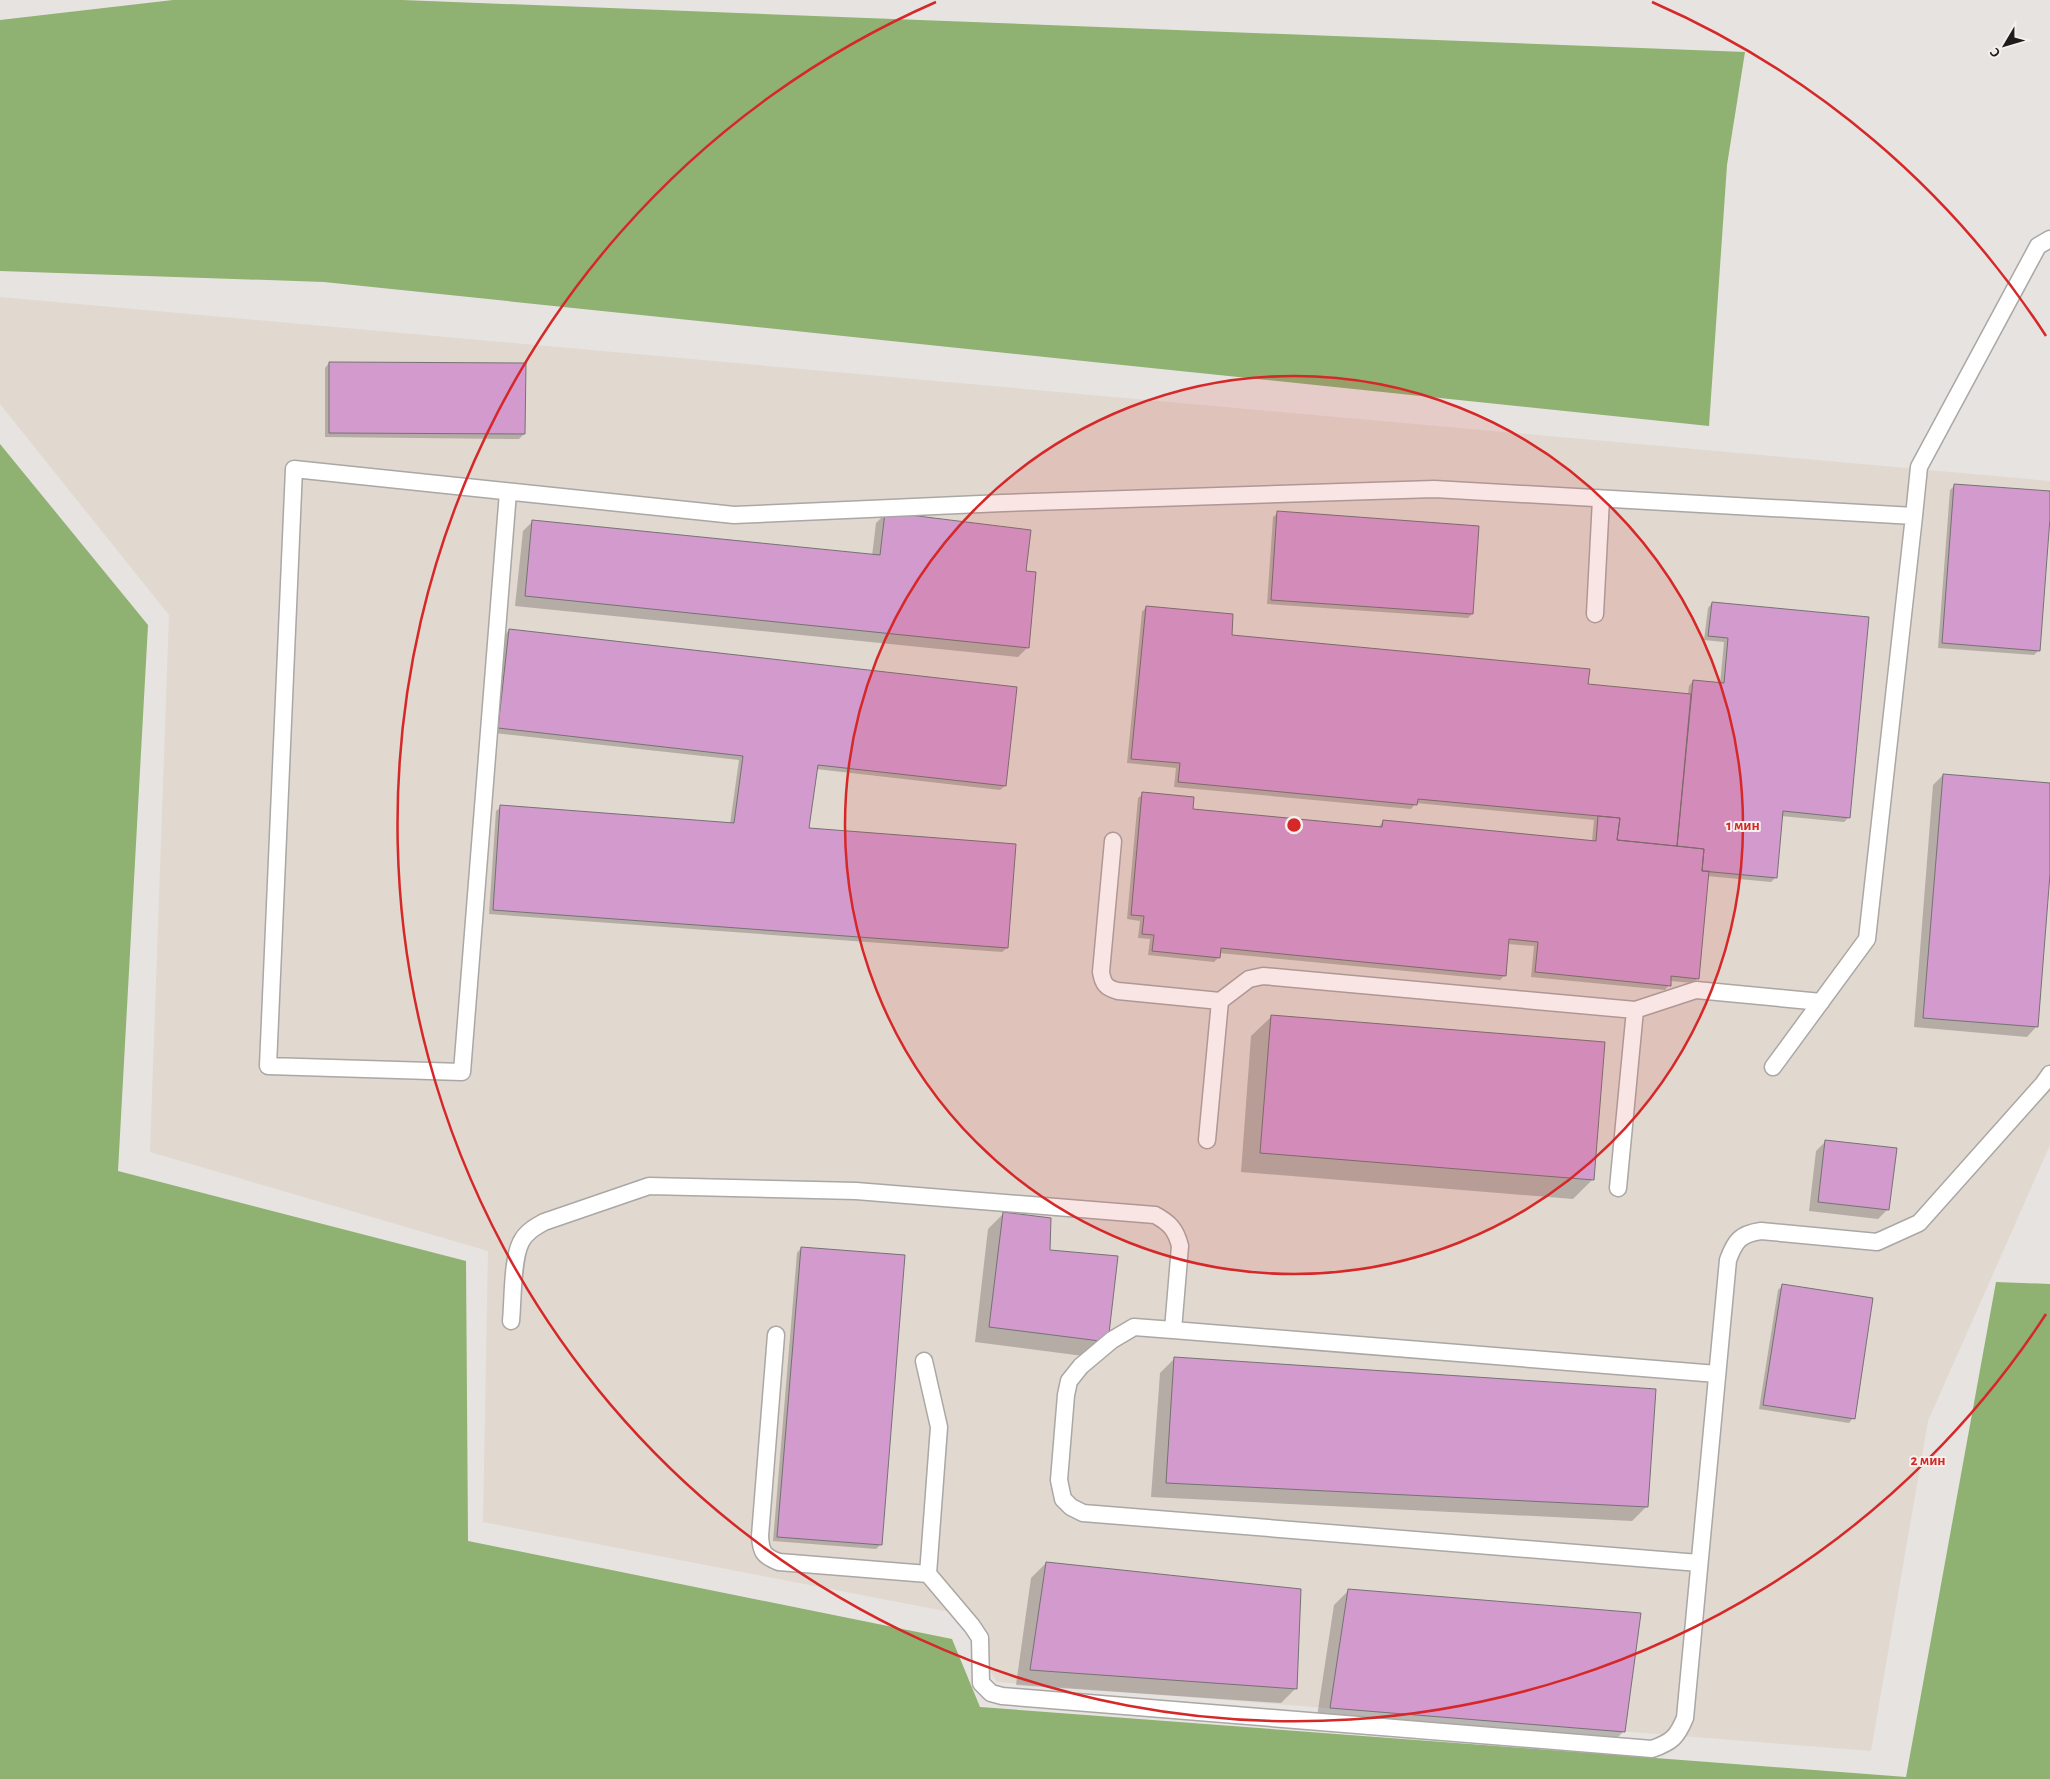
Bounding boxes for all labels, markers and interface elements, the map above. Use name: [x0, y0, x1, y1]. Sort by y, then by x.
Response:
north arrow: [1980, 20, 2030, 70]
text: С: [1987, 45, 2003, 60]
centre of rings: [1285, 816, 1303, 834]
text: 1 мин: [1726, 818, 1760, 833]
text: 2 мин: [1910, 1453, 1946, 1468]

